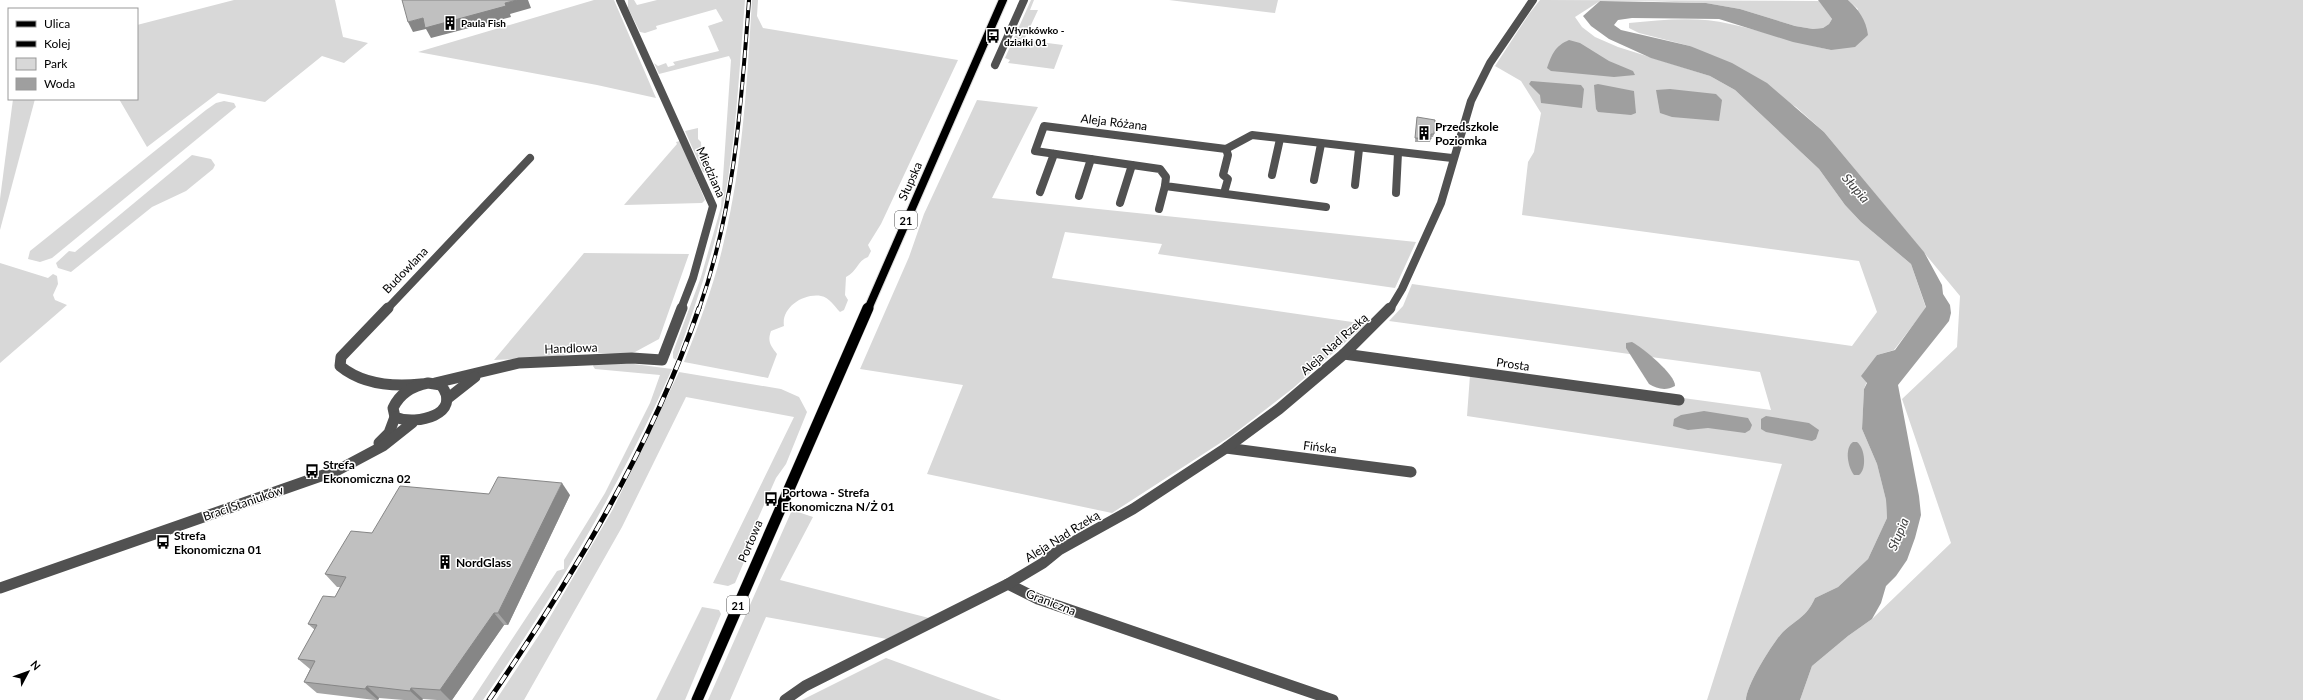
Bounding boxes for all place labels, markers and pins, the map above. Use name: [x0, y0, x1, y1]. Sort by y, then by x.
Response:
building icon: Paula Fish: [442, 15, 458, 31]
place label: Paula Fish: [461, 17, 506, 29]
place label: Włynkówko - działki 01: [1004, 24, 1065, 48]
bus stop icon: Włynkówko - działki 01: [985, 28, 1001, 44]
place label: Przedszkole Poziomka: [1435, 119, 1499, 148]
building icon: Przedszkole Poziomka: [1416, 125, 1432, 141]
place label: Strefa Ekonomiczna 02: [323, 457, 411, 486]
bus stop icon: Strefa Ekonomiczna 02: [304, 463, 320, 479]
place label: Portowa - Strefa Ekonomiczna N/Ż 01: [782, 485, 895, 514]
bus stop icon: Portowa - Strefa Ekonomiczna N/Ż 01: [763, 491, 779, 507]
place label: Strefa Ekonomiczna 01: [174, 528, 262, 557]
bus stop icon: Strefa Ekonomiczna 01: [155, 534, 171, 550]
building icon: NordGlass: [437, 554, 453, 570]
place label: NordGlass: [456, 555, 511, 570]

